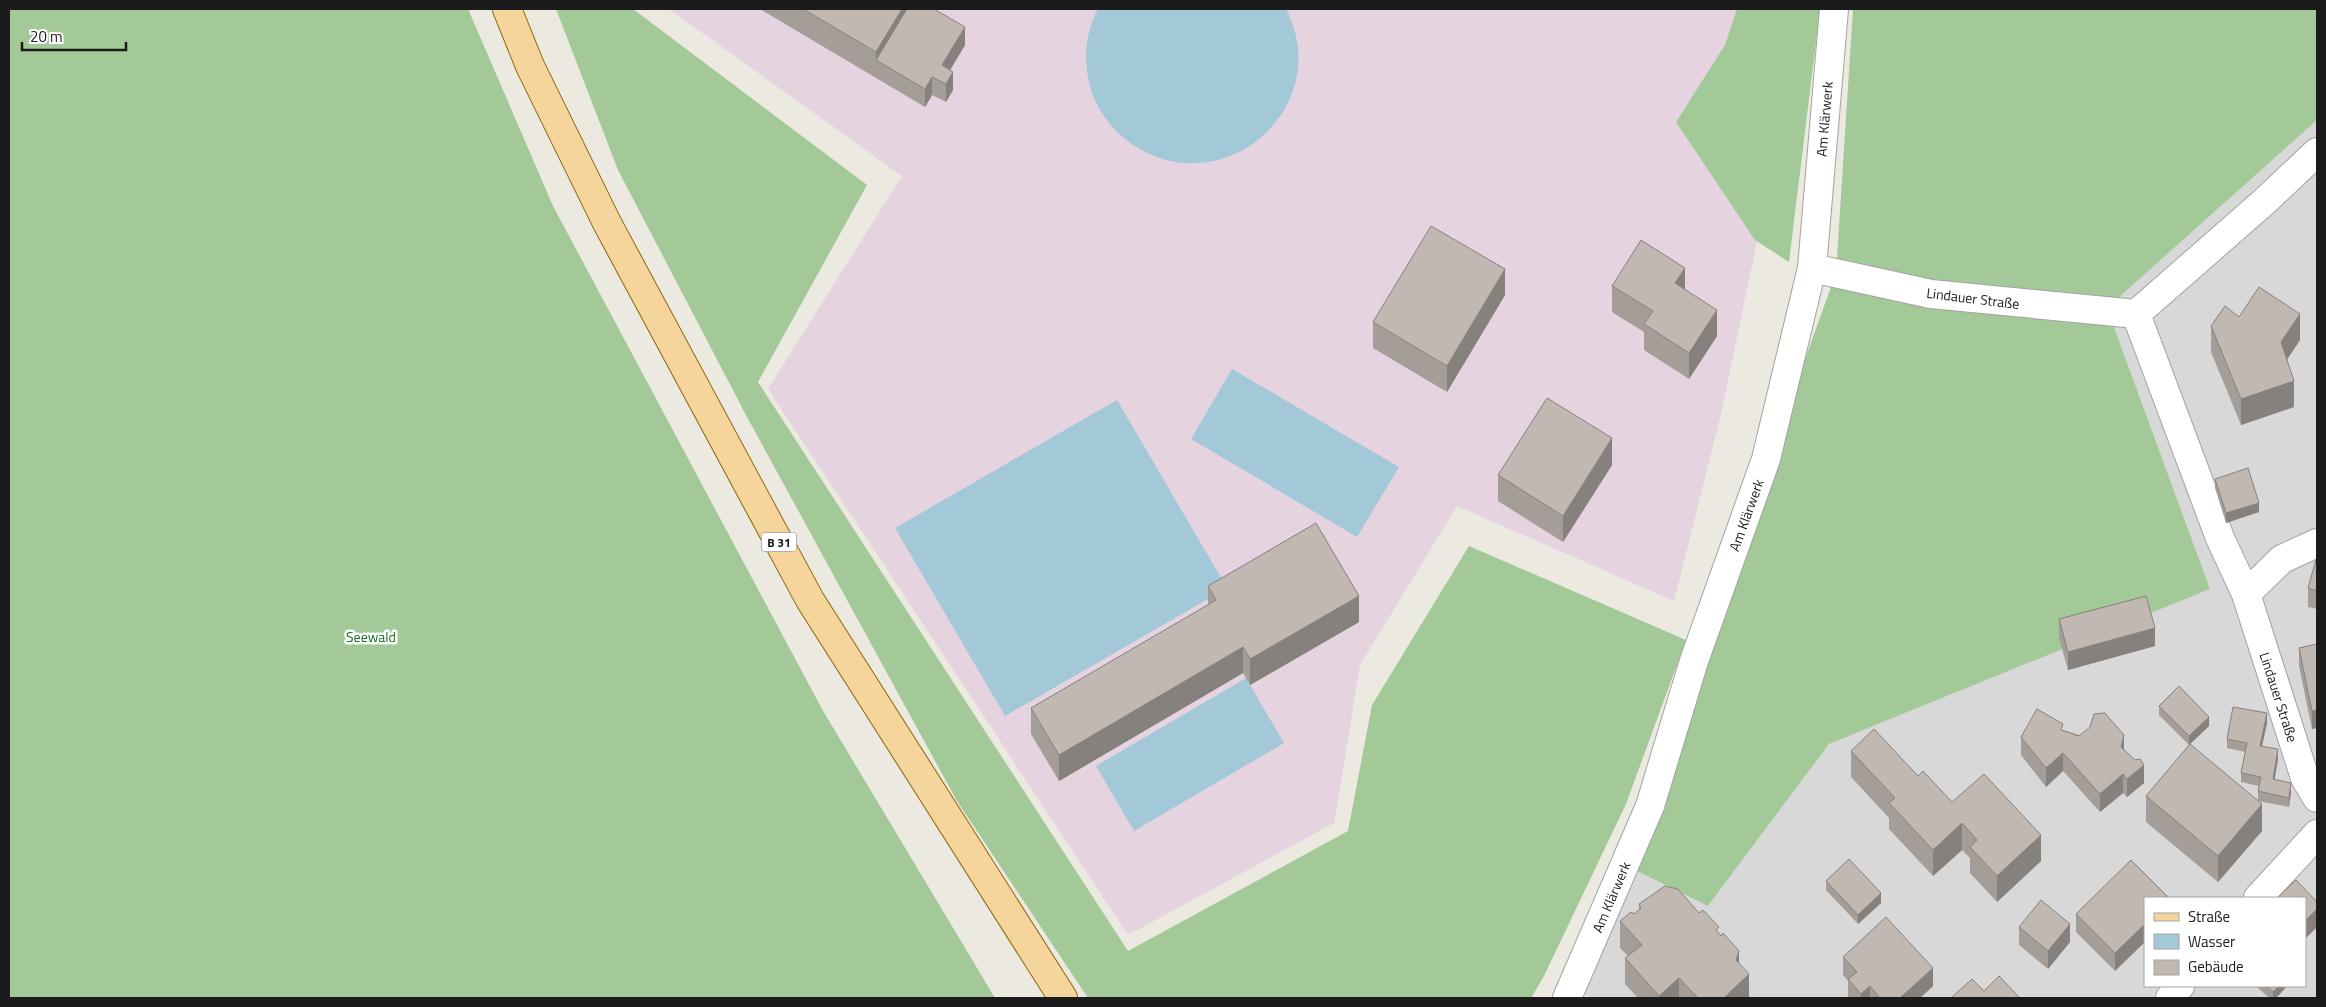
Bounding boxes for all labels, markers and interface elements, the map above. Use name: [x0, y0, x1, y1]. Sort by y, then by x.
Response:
scale bar: [22, 20, 126, 52]
text: 20 m: [30, 25, 63, 48]
street label: Am Klärwerk: [1810, 80, 1838, 157]
street label: Lindauer Straße: [1925, 282, 2021, 314]
street label: Am Klärwerk: [1723, 476, 1769, 554]
road number: B 31: [762, 532, 796, 552]
park label: Seewald: [346, 626, 396, 647]
street label: Lindauer Straße: [2255, 649, 2303, 745]
street label: Am Klärwerk: [1587, 858, 1636, 936]
legend: [2144, 897, 2306, 987]
text: Straße: [2188, 905, 2230, 928]
text: Wasser: [2188, 930, 2235, 953]
text: Gebäude: [2188, 955, 2244, 978]

